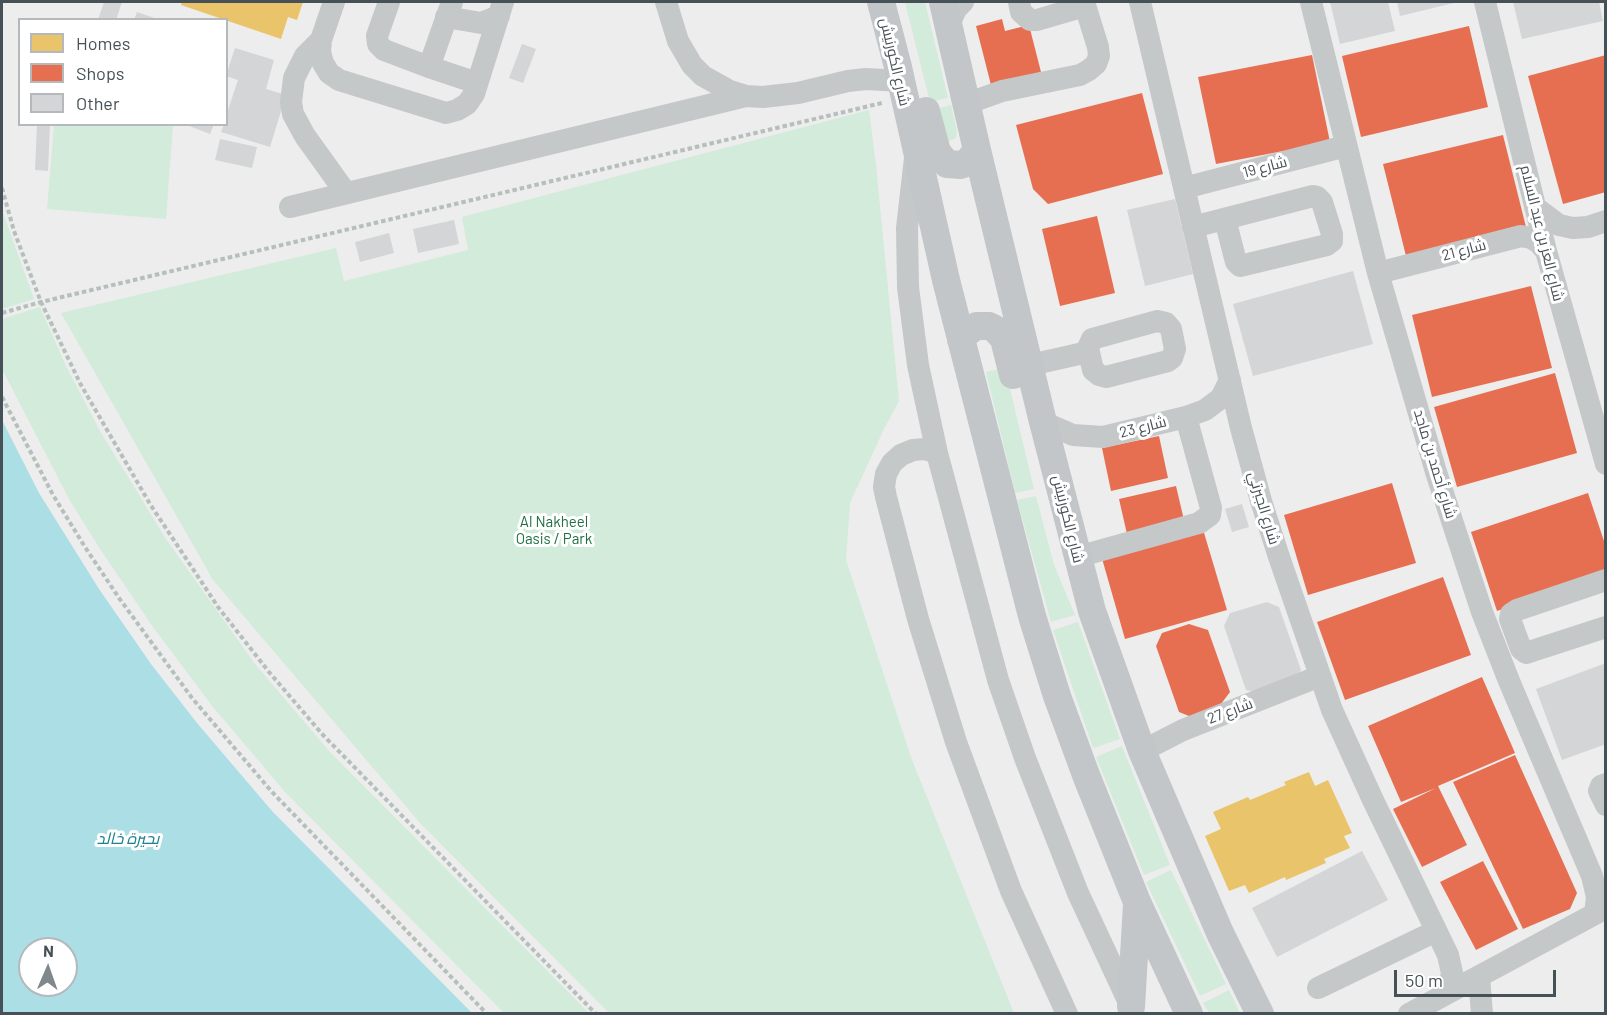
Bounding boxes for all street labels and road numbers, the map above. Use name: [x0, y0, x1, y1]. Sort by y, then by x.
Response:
street label: شارع الكورنيش: [876, 16, 914, 108]
street label: شارع 19: [1241, 152, 1289, 182]
street label: شارع العز بن عبد السلام: [1516, 163, 1568, 303]
street label: شارع 21: [1440, 235, 1488, 265]
street label: شارع أحمد بن ماجد: [1410, 407, 1460, 521]
street label: شارع 23: [1118, 412, 1168, 442]
street label: شارع الجبرتي: [1244, 469, 1284, 547]
street label: شارع الكورنيش: [1048, 473, 1088, 565]
street label: شارع 27: [1205, 694, 1255, 728]

